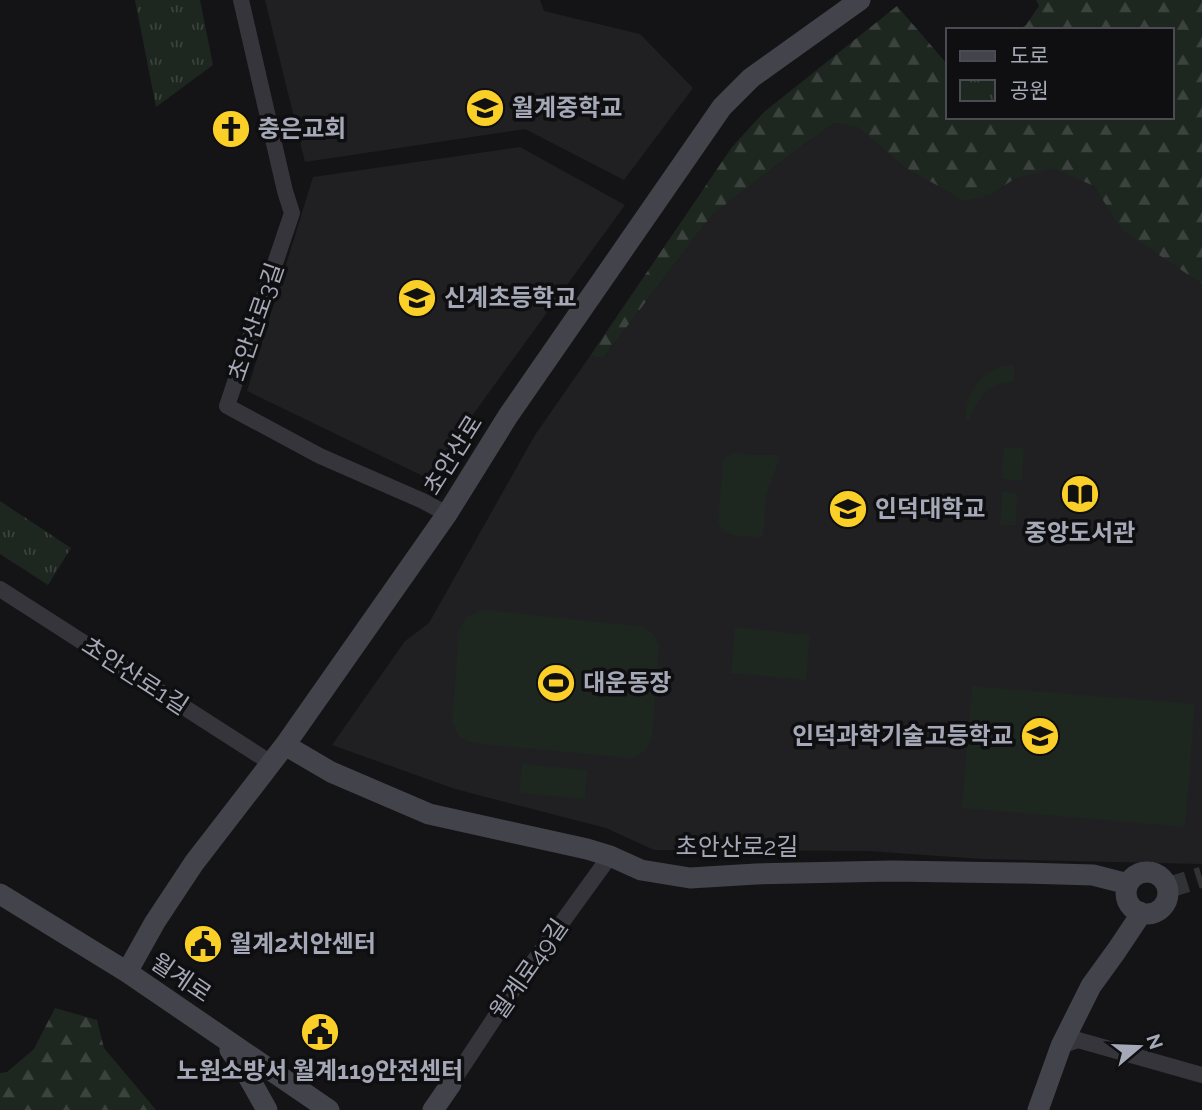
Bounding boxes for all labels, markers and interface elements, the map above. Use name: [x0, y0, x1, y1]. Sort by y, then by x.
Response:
legend: [946, 28, 1174, 119]
text: 도로: [1010, 43, 1049, 68]
text: 공원: [1010, 78, 1049, 103]
school or university icon: 월계중학교: [464, 87, 506, 129]
place label: 월계중학교: [512, 93, 622, 122]
church icon: 충은교회: [210, 108, 252, 150]
place label: 충은교회: [258, 114, 346, 143]
street label: 초안산로3길: [222, 259, 289, 385]
school or university icon: 신계초등학교: [396, 277, 438, 319]
place label: 신계초등학교: [444, 283, 576, 312]
street label: 초안산로: [417, 410, 488, 500]
library icon: 중앙도서관: [1059, 473, 1101, 515]
school or university icon: 인덕대학교: [827, 488, 869, 530]
place label: 인덕대학교: [875, 494, 985, 523]
place label: 중앙도서관: [1025, 518, 1135, 547]
street label: 초안산로1길: [77, 631, 194, 721]
sports icon: 대운동장: [535, 662, 577, 704]
place label: 대운동장: [583, 668, 671, 697]
school or university icon: 인덕과학기술고등학교: [1019, 715, 1061, 757]
place label: 인덕과학기술고등학교: [792, 721, 1013, 750]
street label: 초안산로2길: [676, 832, 798, 861]
street label: 월계로49길: [484, 913, 574, 1024]
public building icon: 월계2치안센터: [182, 923, 224, 965]
place label: 월계2치안센터: [230, 929, 376, 958]
street label: 월계로: [146, 947, 217, 1008]
public building icon: 노원소방서 월계119안전센터: [299, 1011, 341, 1053]
north arrow: [1104, 1012, 1174, 1082]
text: N: [1142, 1031, 1168, 1052]
place label: 노원소방서 월계119안전센터: [177, 1056, 463, 1085]

